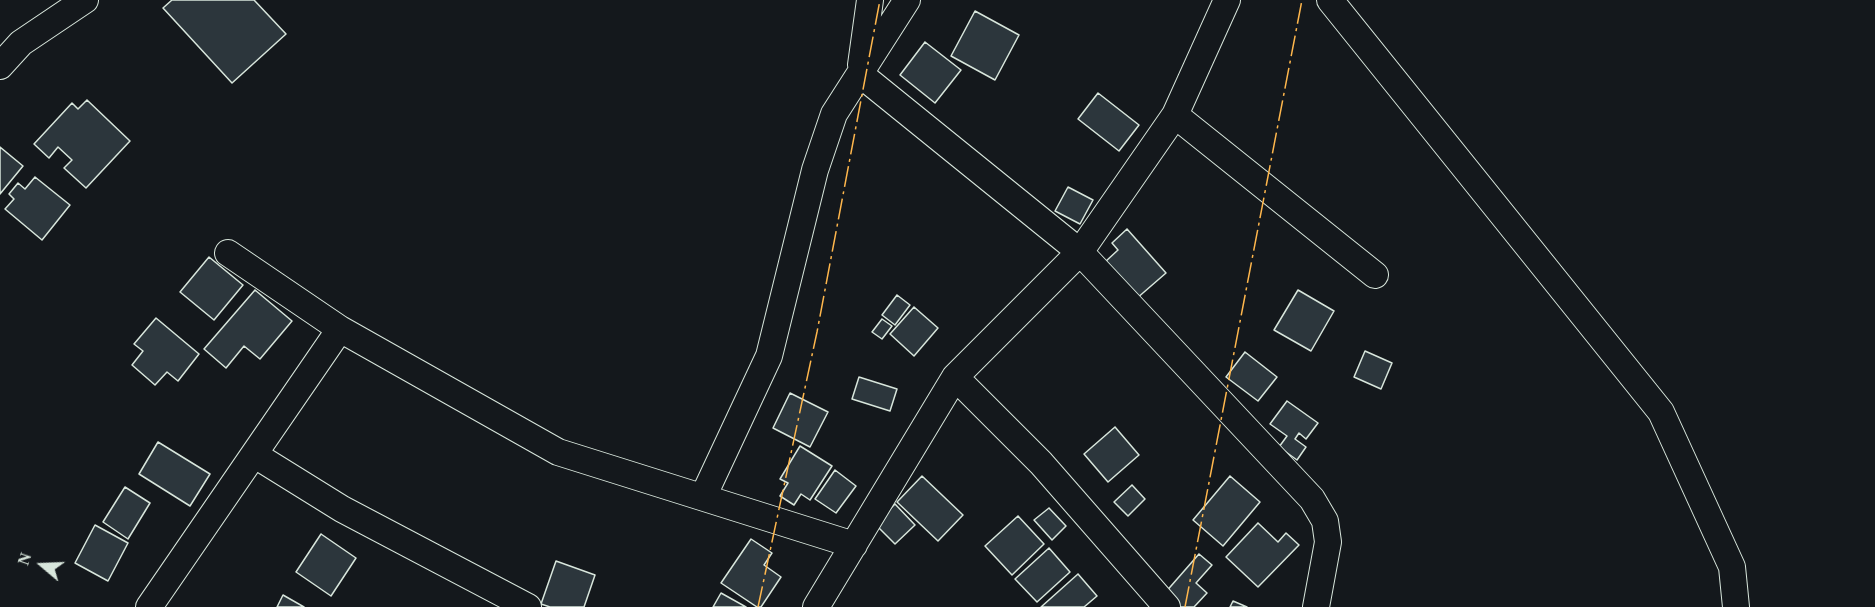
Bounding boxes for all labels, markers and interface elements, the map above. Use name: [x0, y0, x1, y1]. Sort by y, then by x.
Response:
north arrow: [12, 535, 72, 595]
text: N: [15, 551, 34, 567]

